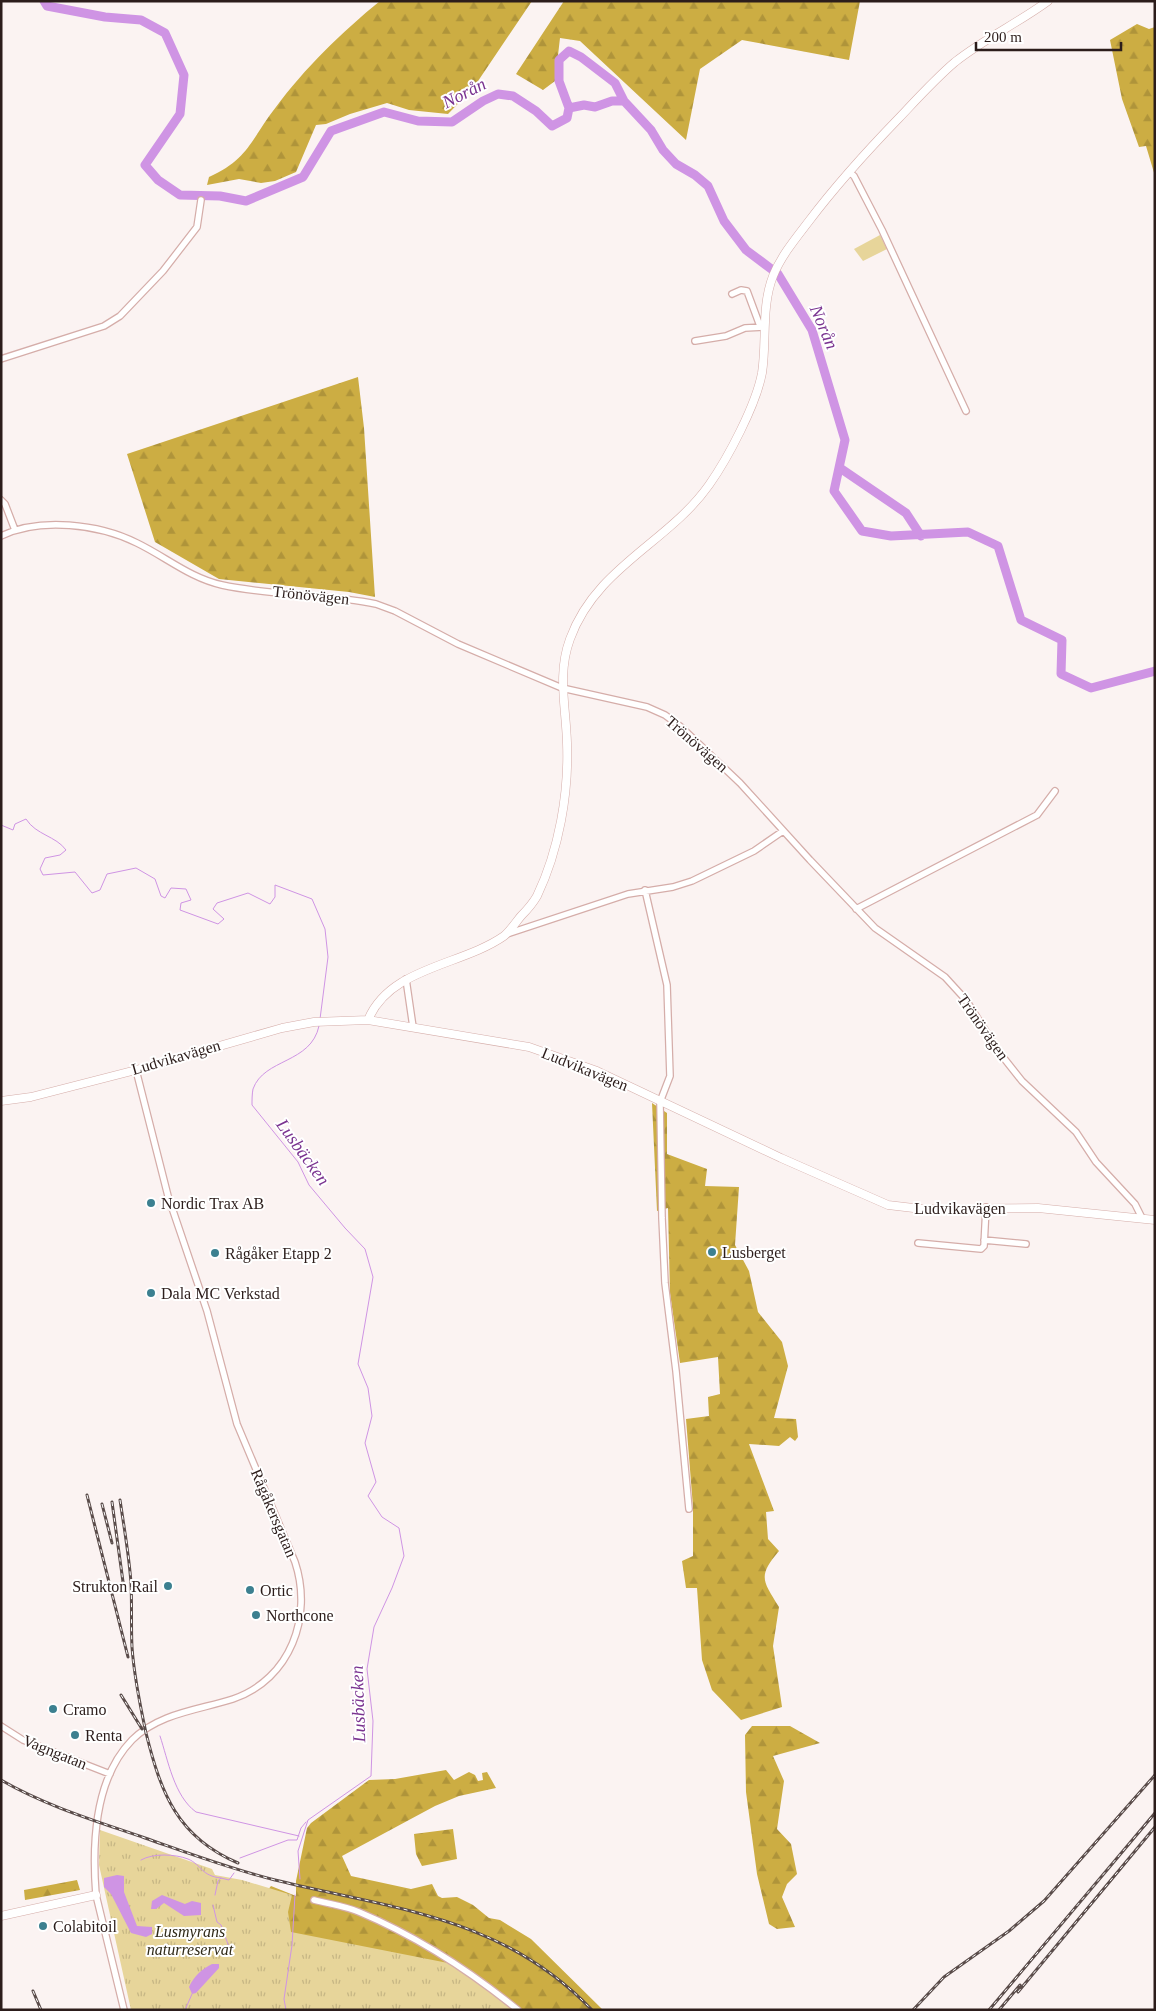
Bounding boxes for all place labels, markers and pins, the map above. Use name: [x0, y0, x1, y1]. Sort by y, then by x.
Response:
place label: Nordic Trax AB: [161, 1195, 264, 1212]
marker: Nordic Trax AB: [145, 1197, 157, 1209]
place label: Lusberget: [722, 1244, 786, 1262]
place label: Rågåker Etapp 2: [225, 1245, 332, 1263]
marker: Lusberget: [706, 1246, 718, 1258]
marker: Rågåker Etapp 2: [209, 1247, 221, 1259]
place label: Dala MC Verkstad: [161, 1285, 280, 1302]
marker: Dala MC Verkstad: [145, 1287, 157, 1299]
place label: Strukton Rail: [72, 1578, 159, 1595]
marker: Strukton Rail: [162, 1580, 174, 1592]
place label: Ortic: [260, 1582, 293, 1599]
marker: Ortic: [244, 1584, 256, 1596]
place label: Northcone: [266, 1607, 334, 1624]
marker: Northcone: [250, 1609, 262, 1621]
place label: Cramo: [63, 1701, 107, 1718]
marker: Cramo: [47, 1703, 59, 1715]
place label: Renta: [85, 1727, 122, 1744]
marker: Renta: [69, 1729, 81, 1741]
place label: Colabitoil: [53, 1918, 118, 1935]
marker: Colabitoil: [37, 1920, 49, 1932]

